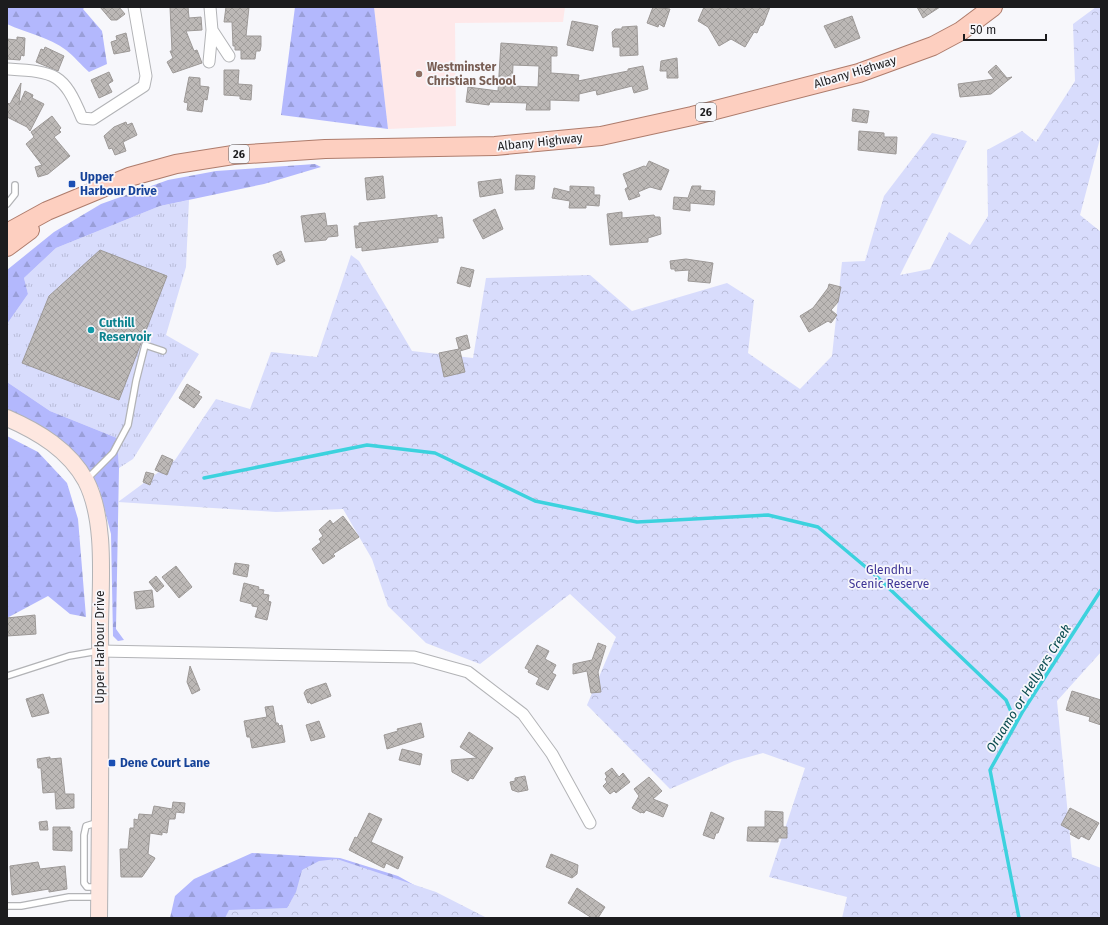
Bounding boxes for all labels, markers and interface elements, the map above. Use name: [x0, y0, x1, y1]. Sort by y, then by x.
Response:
scale bar: [964, 16, 1046, 42]
text: 50 m: [970, 23, 996, 37]
street label: Albany Highway: [812, 53, 898, 91]
place label: Westminster Christian School: [427, 60, 517, 88]
marker: Westminster Christian School: [414, 69, 424, 79]
road number: 26: [696, 103, 716, 121]
street label: Albany Highway: [497, 131, 583, 153]
road number: 26: [229, 145, 249, 163]
place label: Upper Harbour Drive: [80, 170, 157, 198]
marker: Upper Harbour Drive: [67, 179, 77, 189]
place label: Cuthill Reservoir: [99, 316, 152, 344]
marker: Cuthill Reservoir: [86, 325, 96, 335]
park label: Glendhu Scenic Reserve: [849, 563, 929, 591]
street label: Upper Harbour Drive: [93, 591, 107, 703]
water label: Oruamo or Hellyers Creek: [983, 621, 1074, 755]
place label: Dene Court Lane: [120, 756, 210, 770]
marker: Dene Court Lane: [107, 758, 117, 768]

